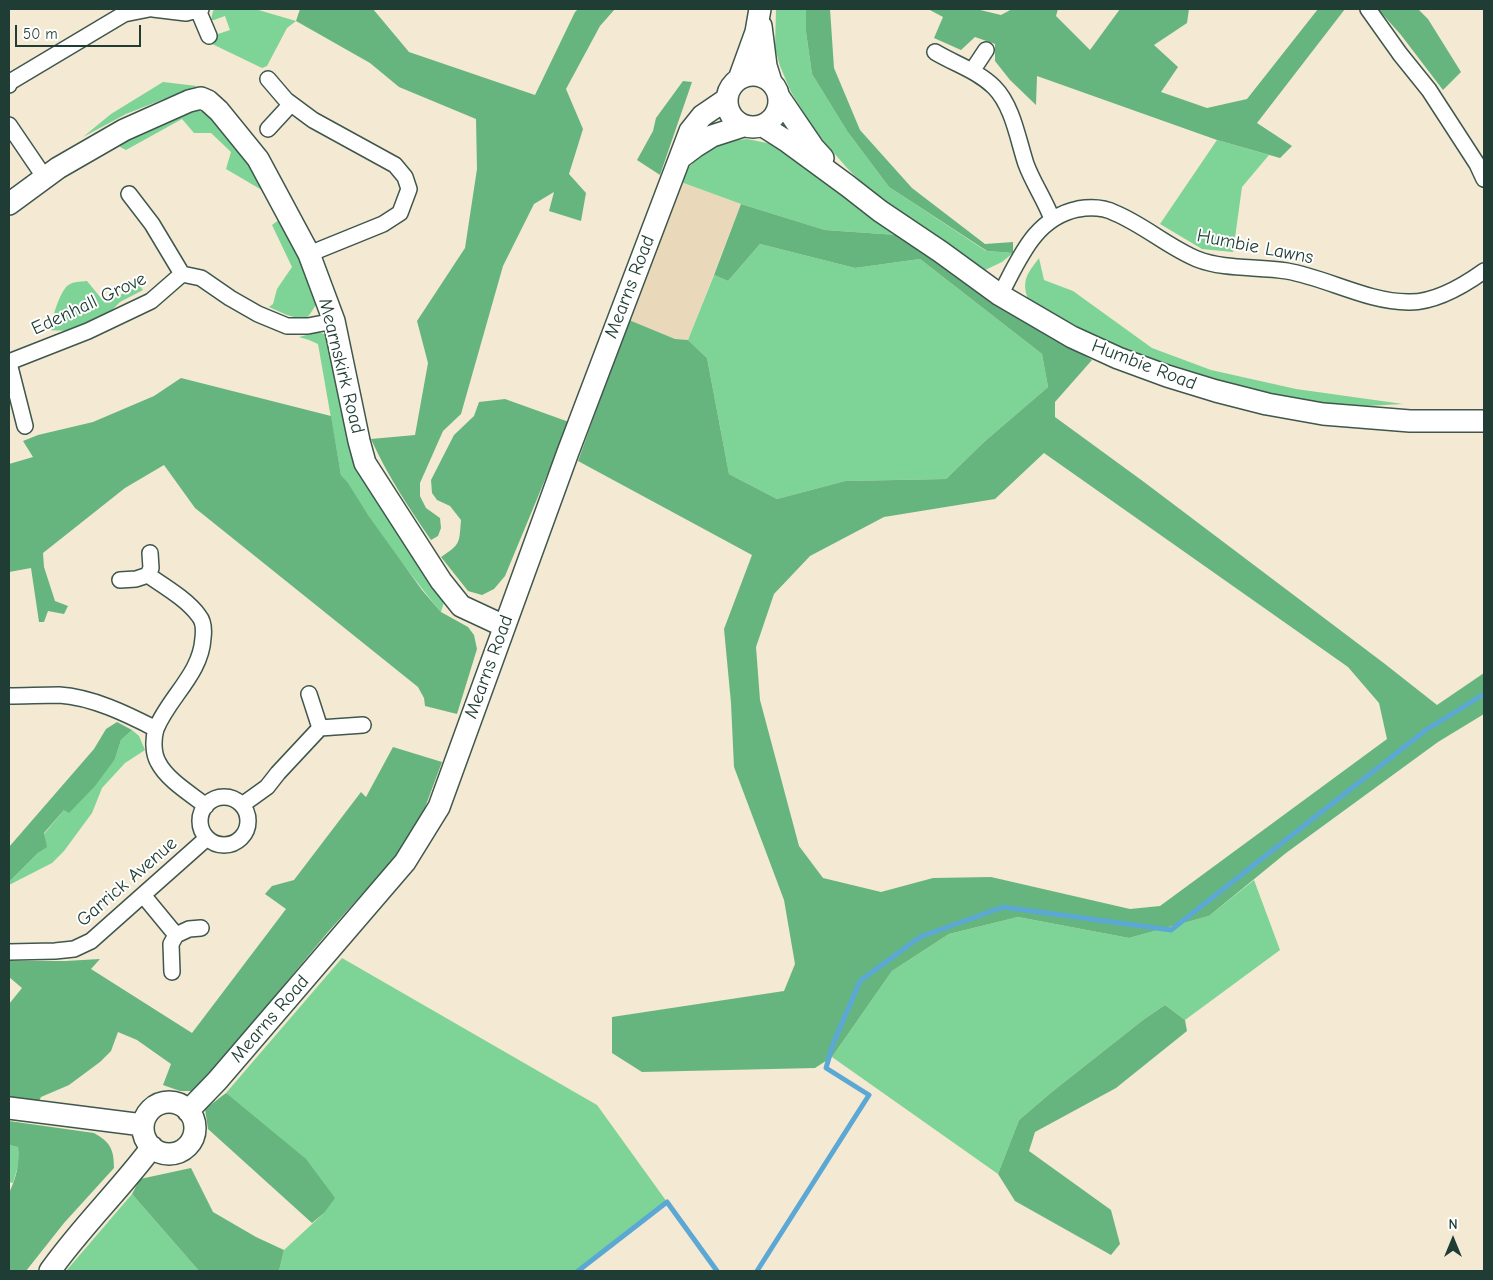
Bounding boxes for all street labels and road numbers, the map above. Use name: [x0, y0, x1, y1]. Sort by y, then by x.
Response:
street label: Humbie Lawns: [1195, 225, 1315, 269]
street label: Mearns Road: [600, 232, 660, 342]
street label: Edenhall Grove: [28, 267, 150, 341]
street label: Mearnskirk Road: [313, 296, 369, 436]
street label: Humbie Road: [1088, 335, 1200, 395]
street label: Mearns Road: [460, 612, 518, 722]
street label: Garrick Avenue: [72, 832, 182, 932]
street label: Mearns Road: [226, 971, 314, 1067]

